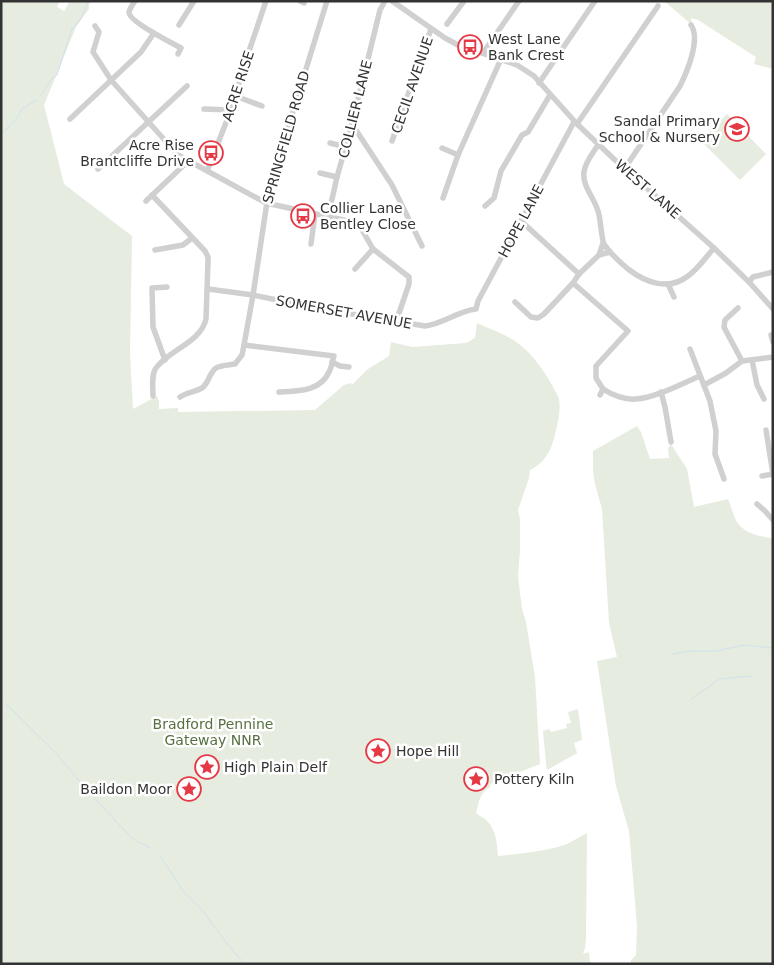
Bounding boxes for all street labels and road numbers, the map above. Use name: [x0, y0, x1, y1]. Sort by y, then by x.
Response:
street label: CECIL AVENUE: [388, 34, 436, 136]
street label: ACRE RISE: [219, 48, 257, 124]
street label: COLLIER LANE: [335, 58, 375, 160]
street label: SPRINGFIELD ROAD: [259, 69, 313, 205]
street label: WEST LANE: [612, 156, 684, 222]
street label: HOPE LANE: [495, 182, 547, 260]
street label: SOMERSET AVENUE: [275, 292, 413, 332]

